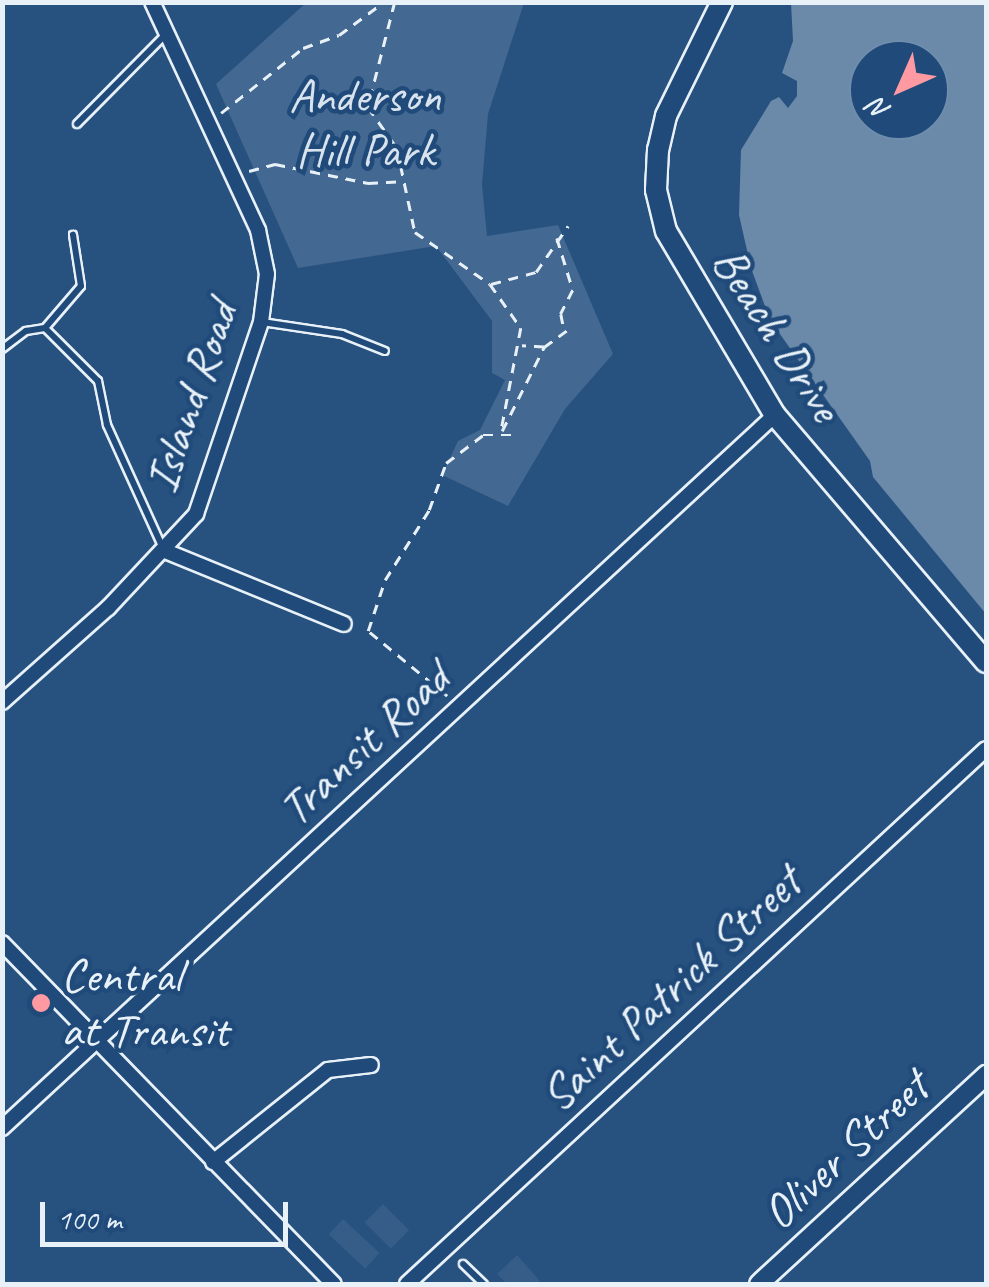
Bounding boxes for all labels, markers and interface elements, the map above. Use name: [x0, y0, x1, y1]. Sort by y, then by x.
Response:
north arrow: [849, 40, 949, 140]
park label: Anderson Hill Park: [289, 66, 441, 179]
text: N: [860, 92, 897, 129]
street label: Beach Drive: [699, 236, 855, 432]
street label: Island Road: [132, 295, 250, 499]
street label: Transit Road: [267, 651, 461, 837]
street label: Saint Patrick Street: [528, 853, 814, 1125]
place label: Central at Transit: [61, 946, 228, 1059]
marker: Central at Transit: [30, 992, 52, 1014]
street label: Oliver Street: [750, 1058, 940, 1242]
scale bar: [45, 1182, 292, 1244]
text: 100 m: [57, 1200, 122, 1238]

